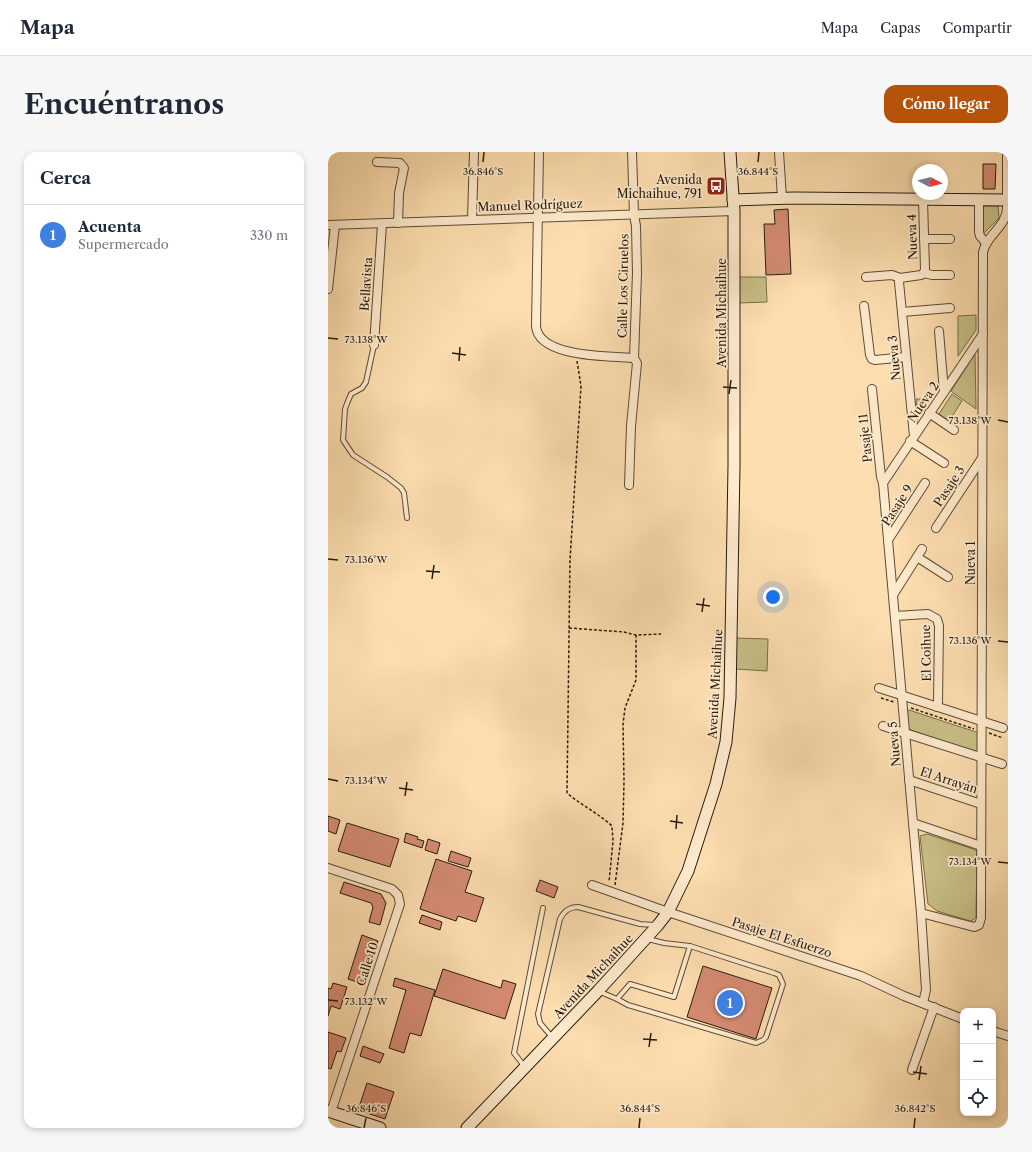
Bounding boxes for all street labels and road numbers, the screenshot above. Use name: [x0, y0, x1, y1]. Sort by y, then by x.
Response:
street label: Manuel Rodríguez: [477, 196, 583, 214]
street label: Nueva 4: [904, 214, 920, 260]
street label: Calle Los Ciruelos: [615, 234, 631, 338]
street label: Bellavista: [357, 256, 375, 312]
street label: Avenida Michaihue: [714, 258, 729, 369]
street label: Nueva 3: [885, 335, 903, 381]
street label: Nueva 2: [904, 379, 942, 425]
street label: Pasaje 11: [855, 413, 875, 463]
street label: Pasaje 3: [930, 463, 968, 509]
street label: Pasaje 9: [878, 482, 916, 528]
street label: Nueva 1: [963, 541, 978, 585]
street label: El Coihue: [918, 624, 934, 682]
street label: Avenida Michaihue: [705, 628, 725, 740]
street label: Nueva 5: [885, 721, 903, 767]
street label: El Arrayán: [918, 764, 980, 797]
street label: Pasaje El Esfuerzo: [730, 914, 834, 960]
street label: Avenida Michaihue: [549, 930, 636, 1022]
street label: Calle 10: [353, 940, 381, 988]

